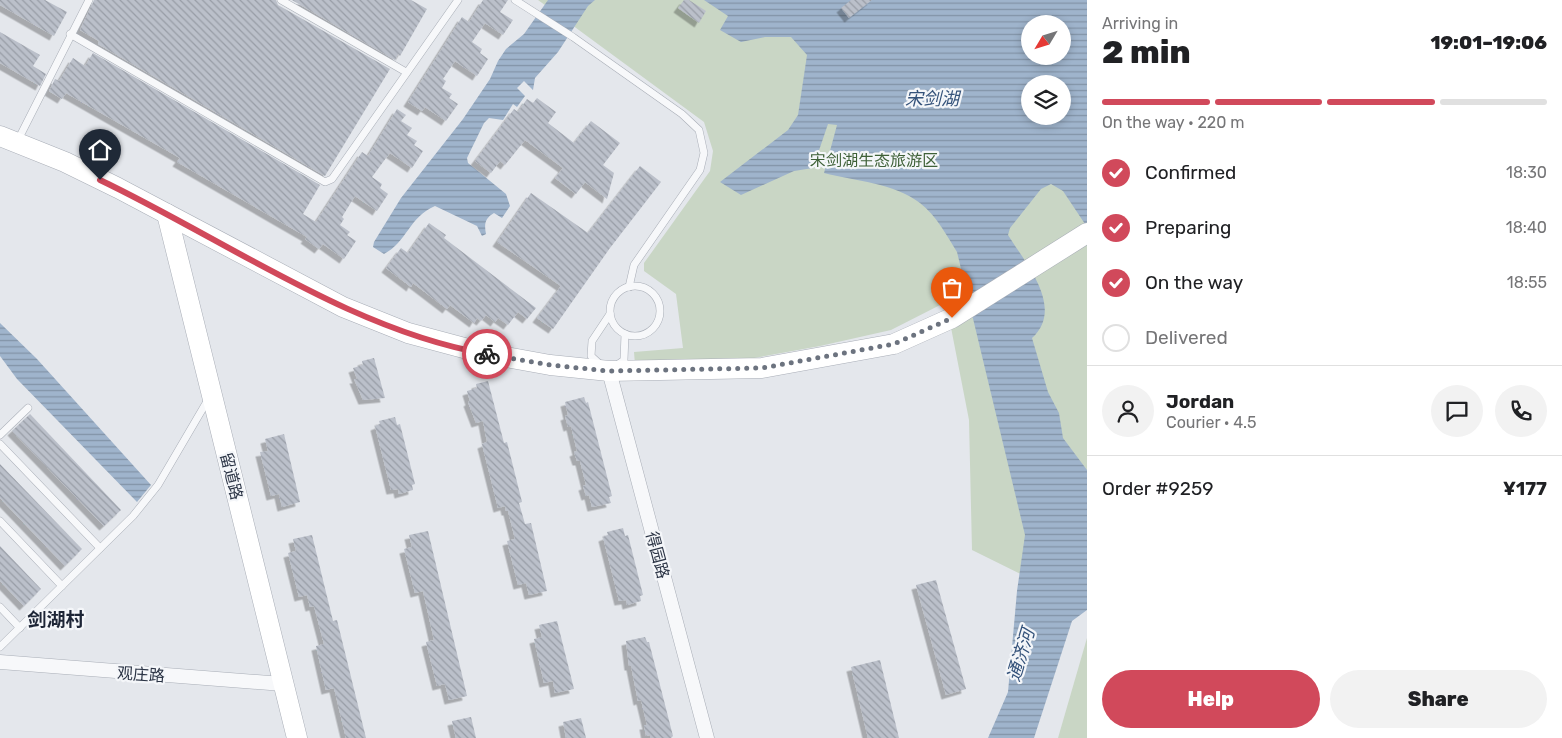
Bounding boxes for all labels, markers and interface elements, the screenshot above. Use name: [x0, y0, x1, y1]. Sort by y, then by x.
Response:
text: Arriving in: [1102, 14, 1178, 33]
north arrow: [1021, 15, 1071, 65]
map controls: [1021, 15, 1071, 125]
text: 19:01–19:06: [1431, 31, 1547, 54]
text: 2 min: [1102, 33, 1191, 71]
button: layers: [1021, 75, 1071, 125]
water label: 宋剑湖: [905, 88, 962, 110]
text: On the way · 220 m: [1102, 113, 1244, 132]
pin: [79, 129, 121, 180]
icon: home: [86, 136, 114, 164]
park label: 宋剑湖生态旅游区: [810, 151, 938, 170]
icon: check: [1102, 159, 1130, 187]
text: Confirmed: [1145, 161, 1236, 184]
text: 18:30: [1506, 163, 1547, 182]
icon: check: [1102, 214, 1130, 242]
text: Preparing: [1145, 216, 1231, 239]
text: 18:40: [1506, 218, 1547, 237]
pin: [931, 267, 973, 318]
icon: check: [1102, 269, 1130, 297]
text: On the way: [1145, 271, 1243, 294]
text: 18:55: [1507, 273, 1547, 292]
icon: bag: [938, 274, 966, 302]
text: Delivered: [1145, 326, 1228, 349]
courier: [462, 329, 512, 379]
icon: bike: [473, 340, 501, 368]
button: person: [1102, 385, 1154, 437]
button: chat: [1431, 385, 1483, 437]
button: phone: [1495, 385, 1547, 437]
text: Jordan: [1166, 390, 1234, 413]
text: Courier · 4.5: [1166, 413, 1256, 432]
street label: 留道路: [216, 451, 247, 502]
text: Order #9259: [1102, 477, 1214, 500]
text: ¥177: [1503, 477, 1547, 500]
street label: 得园路: [642, 529, 673, 581]
district label: 剑湖村: [27, 608, 85, 631]
water label: 通济河: [1003, 623, 1040, 684]
street label: 观庄路: [116, 663, 166, 686]
button: Help: [1102, 670, 1320, 728]
button: Share: [1330, 670, 1547, 728]

